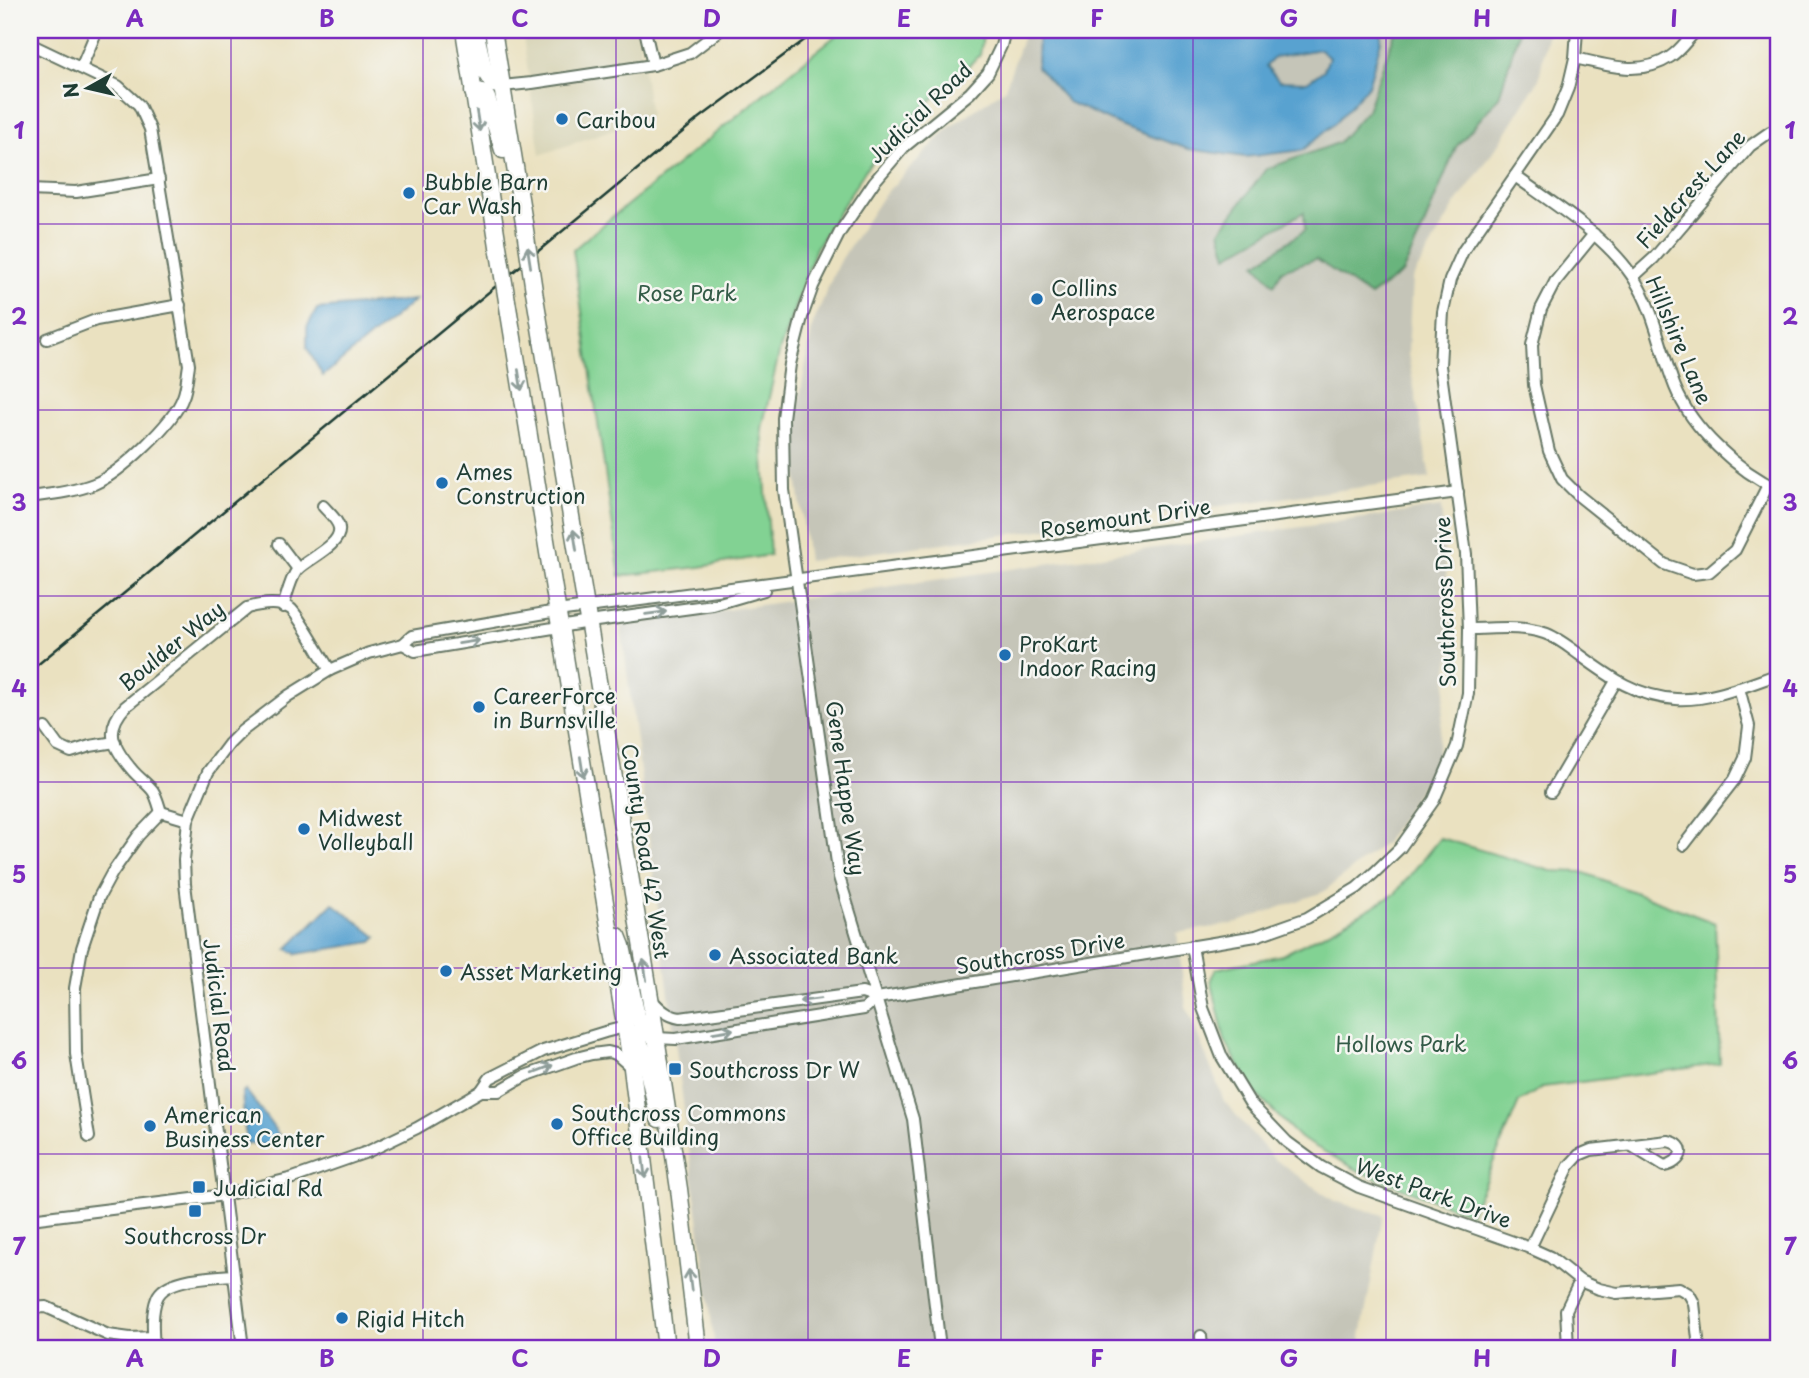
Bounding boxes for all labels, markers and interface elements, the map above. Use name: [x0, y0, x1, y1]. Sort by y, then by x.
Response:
text: A: [126, 0, 144, 35]
text: B: [319, 0, 335, 35]
text: C: [511, 0, 529, 35]
text: D: [703, 0, 721, 35]
text: E: [897, 0, 911, 35]
text: F: [1090, 0, 1104, 35]
text: G: [1280, 0, 1298, 35]
text: H: [1473, 0, 1491, 35]
text: I: [1670, 0, 1678, 35]
north arrow: [52, 52, 122, 122]
street label: Judicial Road: [860, 54, 978, 170]
text: N: [55, 81, 85, 100]
place label: Caribou: [576, 103, 656, 135]
one-way arrow: [472, 109, 485, 132]
marker: Caribou: [554, 111, 570, 127]
text: 1: [14, 112, 25, 147]
text: 1: [1785, 112, 1796, 147]
street label: Fieldcrest Lane: [1628, 121, 1752, 255]
place label: Bubble Barn Car Wash: [423, 165, 549, 221]
marker: Bubble Barn Car Wash: [401, 185, 417, 201]
one-way arrow: [522, 246, 535, 269]
place label: Collins Aerospace: [1051, 271, 1155, 327]
street label: Hillshire Lane: [1638, 271, 1722, 409]
park label: Rose Park: [637, 276, 737, 308]
marker: Collins Aerospace: [1029, 291, 1045, 307]
text: 2: [11, 298, 27, 333]
text: 2: [1782, 298, 1798, 333]
one-way arrow: [514, 368, 527, 391]
place label: Ames Construction: [456, 455, 586, 511]
marker: Ames Construction: [434, 475, 450, 491]
text: 3: [11, 484, 27, 519]
text: 3: [1782, 484, 1798, 519]
street label: Rosemount Drive: [1038, 489, 1212, 545]
street label: Southcross Drive: [1425, 516, 1463, 688]
one-way arrow: [568, 530, 581, 552]
street label: Boulder Way: [111, 592, 231, 698]
one-way arrow: [644, 606, 667, 619]
place label: ProKart Indoor Racing: [1019, 627, 1157, 683]
one-way arrow: [457, 635, 480, 648]
marker: ProKart Indoor Racing: [997, 647, 1013, 663]
text: 4: [11, 670, 27, 705]
text: 4: [1782, 670, 1798, 705]
place label: CareerForce in Burnsville: [493, 679, 616, 735]
street label: Gene Happe Way: [819, 698, 875, 878]
marker: CareerForce in Burnsville: [471, 699, 487, 715]
street label: County Road 42 West: [614, 741, 680, 961]
one-way arrow: [576, 755, 589, 777]
place label: Midwest Volleyball: [318, 801, 414, 857]
marker: Midwest Volleyball: [296, 821, 312, 837]
text: 5: [12, 856, 26, 891]
text: 5: [1783, 856, 1797, 891]
street label: Southcross Drive: [953, 923, 1127, 981]
street label: Judicial Road: [196, 936, 244, 1074]
place label: Associated Bank: [729, 939, 899, 971]
marker: Associated Bank: [707, 947, 723, 963]
place label: Asset Marketing: [460, 955, 622, 987]
one-way arrow: [638, 959, 651, 982]
marker: Asset Marketing: [438, 963, 454, 979]
one-way arrow: [799, 994, 822, 1007]
one-way arrow: [712, 1024, 734, 1037]
park label: Hollows Park: [1335, 1027, 1467, 1059]
text: 6: [11, 1042, 27, 1077]
text: 6: [1782, 1042, 1798, 1077]
place label: Southcross Dr W: [689, 1053, 860, 1085]
marker: Southcross Dr W: [667, 1061, 683, 1077]
one-way arrow: [532, 1062, 554, 1075]
place label: Southcross Commons Office Building: [571, 1096, 786, 1152]
place label: American Business Center: [164, 1098, 325, 1154]
marker: Southcross Commons Office Building: [549, 1116, 565, 1132]
marker: American Business Center: [142, 1118, 158, 1134]
street label: West Park Drive: [1351, 1149, 1517, 1235]
one-way arrow: [637, 1156, 650, 1179]
place label: Judicial Rd: [213, 1171, 323, 1203]
marker: Judicial Rd: [191, 1179, 207, 1195]
marker: Southcross Dr: [187, 1203, 203, 1219]
place label: Southcross Dr: [124, 1219, 267, 1251]
text: 7: [12, 1228, 26, 1263]
text: 7: [1783, 1228, 1797, 1263]
one-way arrow: [683, 1270, 696, 1292]
place label: Rigid Hitch: [356, 1302, 465, 1334]
marker: Rigid Hitch: [334, 1310, 350, 1326]
text: A: [126, 1340, 144, 1375]
text: B: [319, 1340, 335, 1375]
text: C: [511, 1340, 529, 1375]
text: D: [703, 1340, 721, 1375]
text: E: [897, 1340, 911, 1375]
text: F: [1090, 1340, 1104, 1375]
text: G: [1280, 1340, 1298, 1375]
text: H: [1473, 1340, 1491, 1375]
text: I: [1670, 1340, 1678, 1375]

